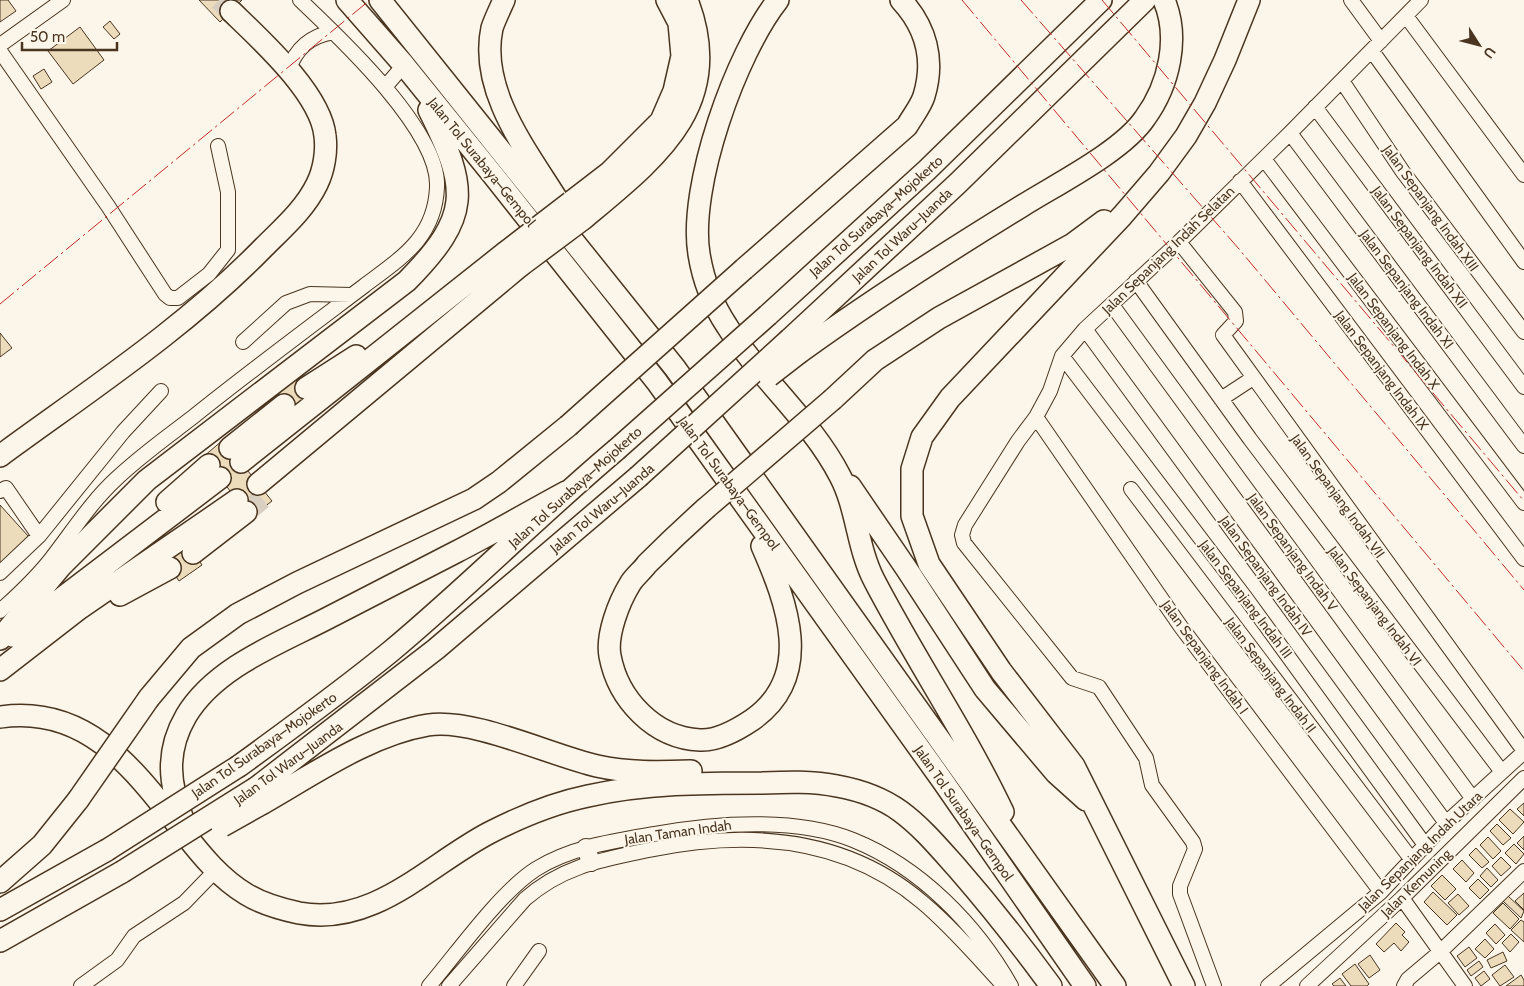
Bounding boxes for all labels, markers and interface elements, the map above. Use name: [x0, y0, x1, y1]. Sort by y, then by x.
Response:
scale bar: [22, 20, 118, 52]
north arrow: [1454, 20, 1504, 70]
text: 50 m: [30, 28, 65, 46]
text: U: [1479, 43, 1500, 62]
street label: Jalan Tol Surabaya–Gempol: [424, 93, 540, 231]
street label: Jalan Sepanjang Indah XIII: [1380, 142, 1482, 274]
street label: Jalan Tol Surabaya–Mojokerto: [805, 151, 947, 281]
street label: Jalan Sepanjang Indah Selatan: [1097, 182, 1238, 319]
street label: Jalan Tol Waru–Juanda: [848, 184, 956, 287]
street label: Jalan Sepanjang Indah XII: [1356, 225, 1458, 352]
street label: Jalan Sepanjang Indah XI: [1344, 268, 1444, 393]
street label: Jalan Sepanjang Indah X: [1345, 270, 1443, 392]
street label: Jalan Sepanjang Indah IX: [1331, 306, 1433, 434]
street label: Jalan Tol Surabaya–Gempol: [674, 412, 784, 554]
street label: Jalan Tol Surabaya–Mojokerto: [504, 422, 646, 552]
street label: Jalan Sepanjang Indah VII: [1288, 431, 1388, 561]
street label: Jalan Tol Waru–Juanda: [546, 459, 658, 557]
street label: Jalan Sepanjang Indah V: [1245, 490, 1341, 614]
street label: Jalan Sepanjang Indah IV: [1215, 511, 1316, 640]
street label: Jalan Sepanjang Indah III: [1196, 537, 1296, 661]
street label: Jalan Sepanjang Indah VI: [1324, 542, 1426, 669]
street label: Jalan Sepanjang Indah I: [1158, 597, 1252, 717]
street label: Jalan Sepanjang Indah II: [1221, 613, 1320, 736]
street label: Jalan Tol Surabaya–Mojokerto: [187, 688, 340, 803]
street label: Jalan Tol Waru–Juanda: [229, 717, 346, 809]
street label: Jalan Tol Surabaya–Gempol: [910, 741, 1018, 885]
street label: Jalan Sepanjang Indah Utara: [1354, 787, 1486, 916]
street label: Jalan Taman Indah: [622, 816, 733, 849]
street label: Jalan Kemuning: [1376, 844, 1456, 922]

